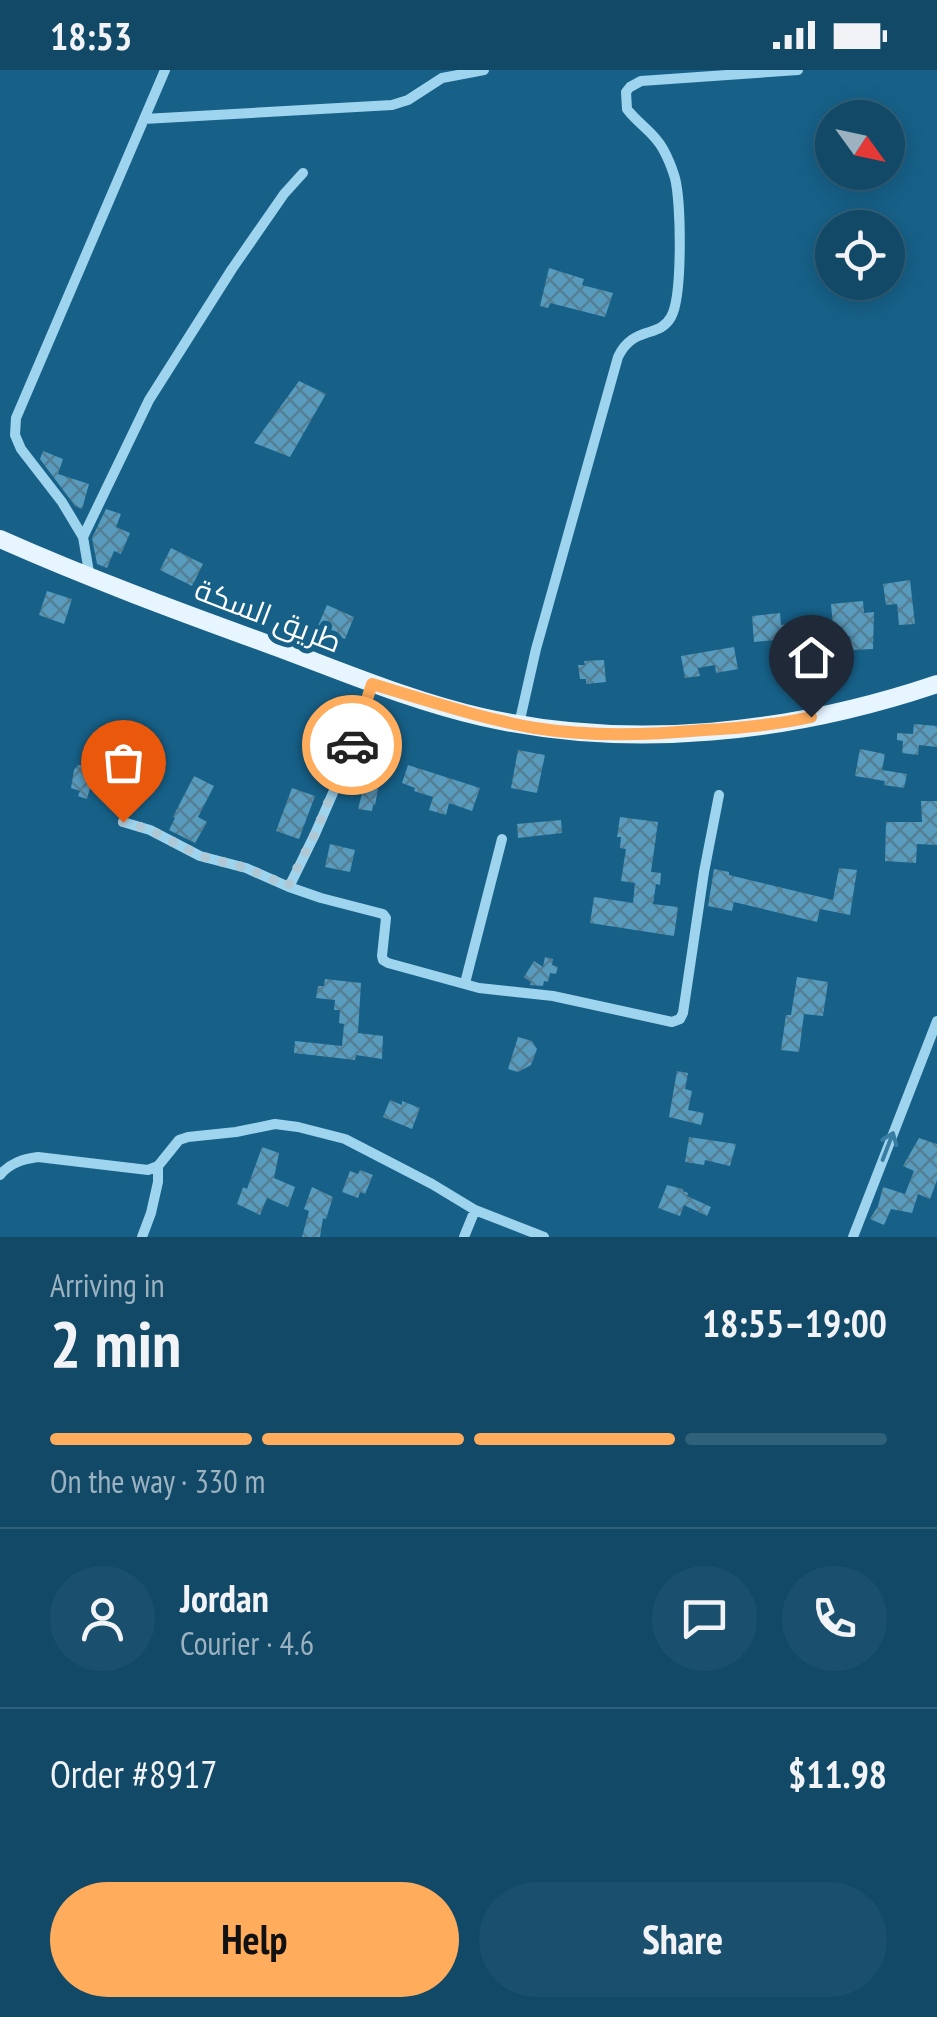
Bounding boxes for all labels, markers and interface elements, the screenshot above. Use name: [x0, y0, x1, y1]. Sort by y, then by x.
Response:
text: 18:53: [50, 11, 132, 60]
north arrow: [815, 100, 905, 190]
map controls: [815, 100, 905, 300]
button: locate: [815, 210, 905, 300]
street label: طريق السكة: [190, 569, 347, 660]
pin: [769, 615, 854, 718]
icon: home: [784, 630, 839, 685]
courier: [302, 695, 402, 795]
icon: car: [325, 718, 380, 773]
pin: [81, 720, 166, 823]
icon: bag: [96, 735, 151, 790]
one-way arrow: [880, 1131, 898, 1162]
text: Arriving in: [50, 1264, 165, 1306]
text: 18:55–19:00: [702, 1298, 887, 1347]
text: 2 min: [50, 1301, 181, 1385]
text: On the way · 330 m: [50, 1460, 265, 1502]
button: person: [50, 1566, 155, 1671]
button: chat: [652, 1566, 757, 1671]
button: phone: [782, 1566, 887, 1671]
text: Jordan: [180, 1573, 269, 1622]
text: Courier · 4.6: [180, 1622, 314, 1664]
text: Order #8917: [50, 1749, 217, 1798]
text: $11.98: [788, 1749, 887, 1798]
button: Help: [50, 1882, 459, 1997]
button: Share: [479, 1882, 887, 1997]

